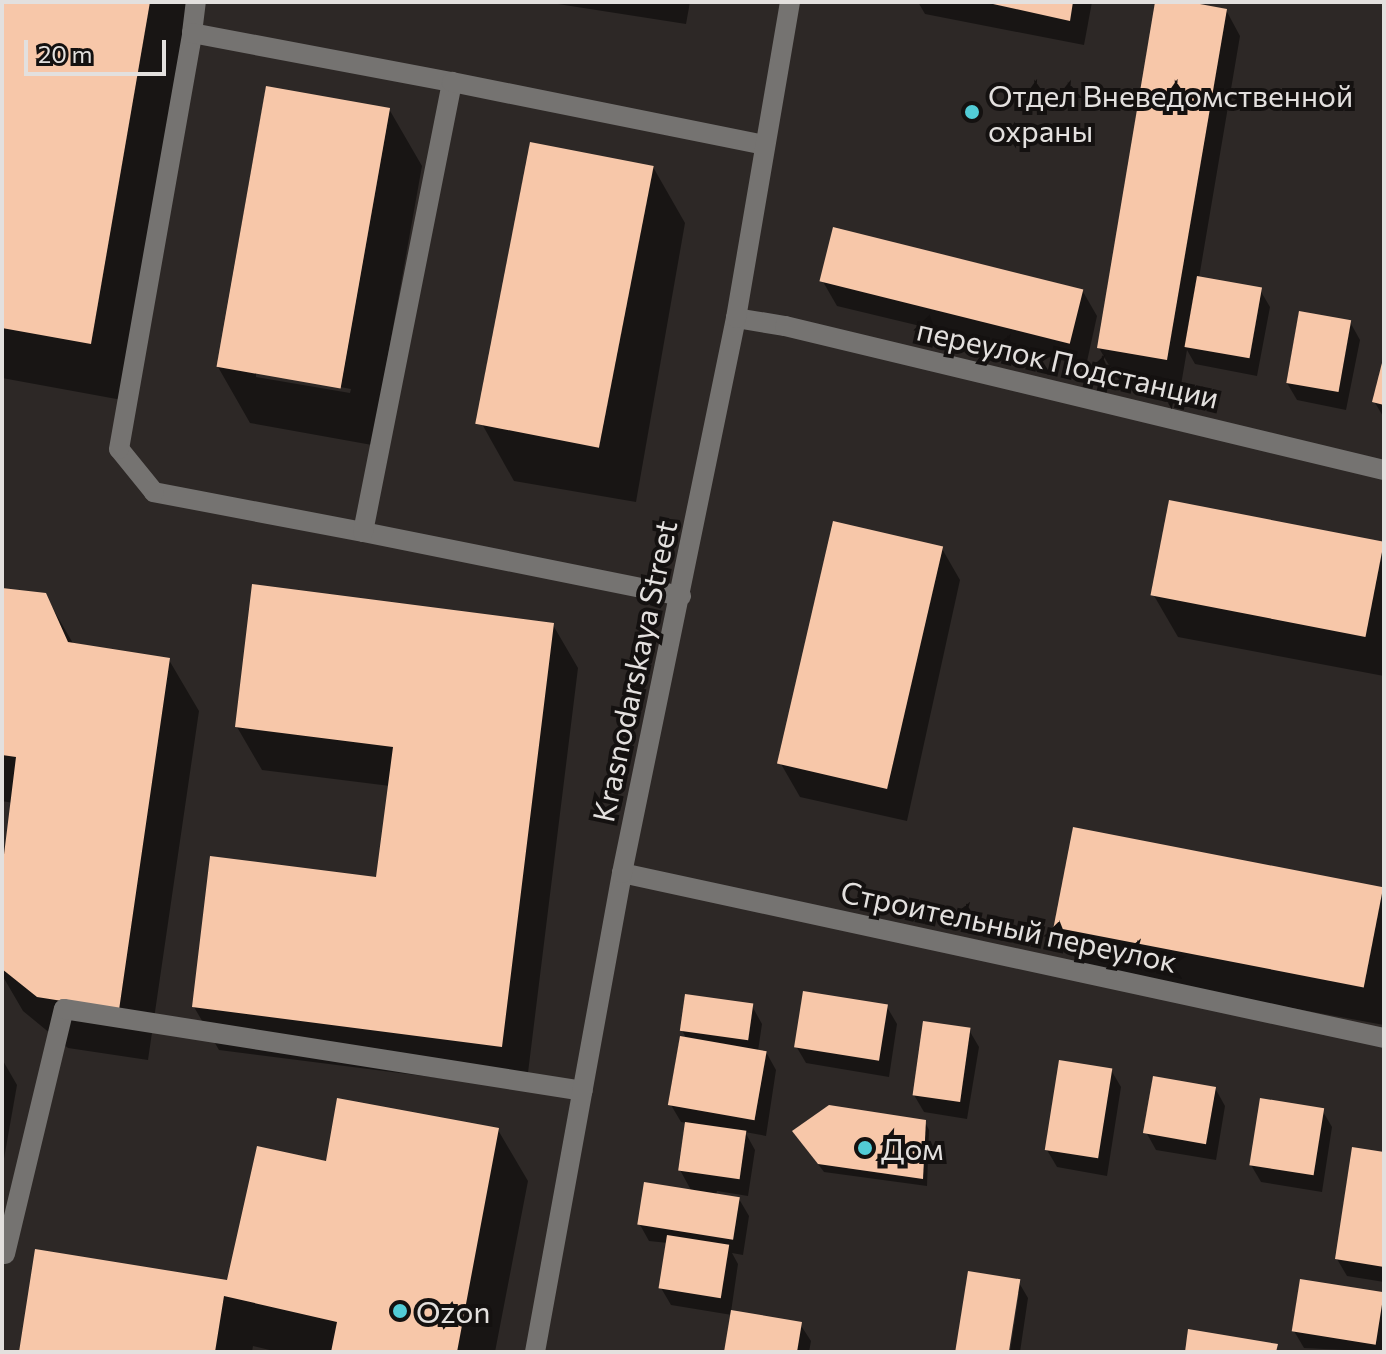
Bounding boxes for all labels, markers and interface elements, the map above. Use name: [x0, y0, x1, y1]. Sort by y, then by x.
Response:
scale bar: [28, 24, 170, 74]
text: 20 m: [38, 39, 92, 68]
place label: Отдел Вневедомственной охраны: [988, 77, 1353, 148]
marker: Отдел Вневедомственной охраны: [963, 103, 981, 121]
street label: переулок Подстанции: [914, 311, 1222, 415]
street label: Krasnodarskaya Street: [584, 517, 684, 825]
street label: Строительный переулок: [838, 873, 1180, 979]
place label: Дом: [881, 1130, 944, 1166]
marker: Дом: [856, 1139, 874, 1157]
place label: Ozon: [416, 1293, 490, 1329]
marker: Ozon: [391, 1302, 409, 1320]

